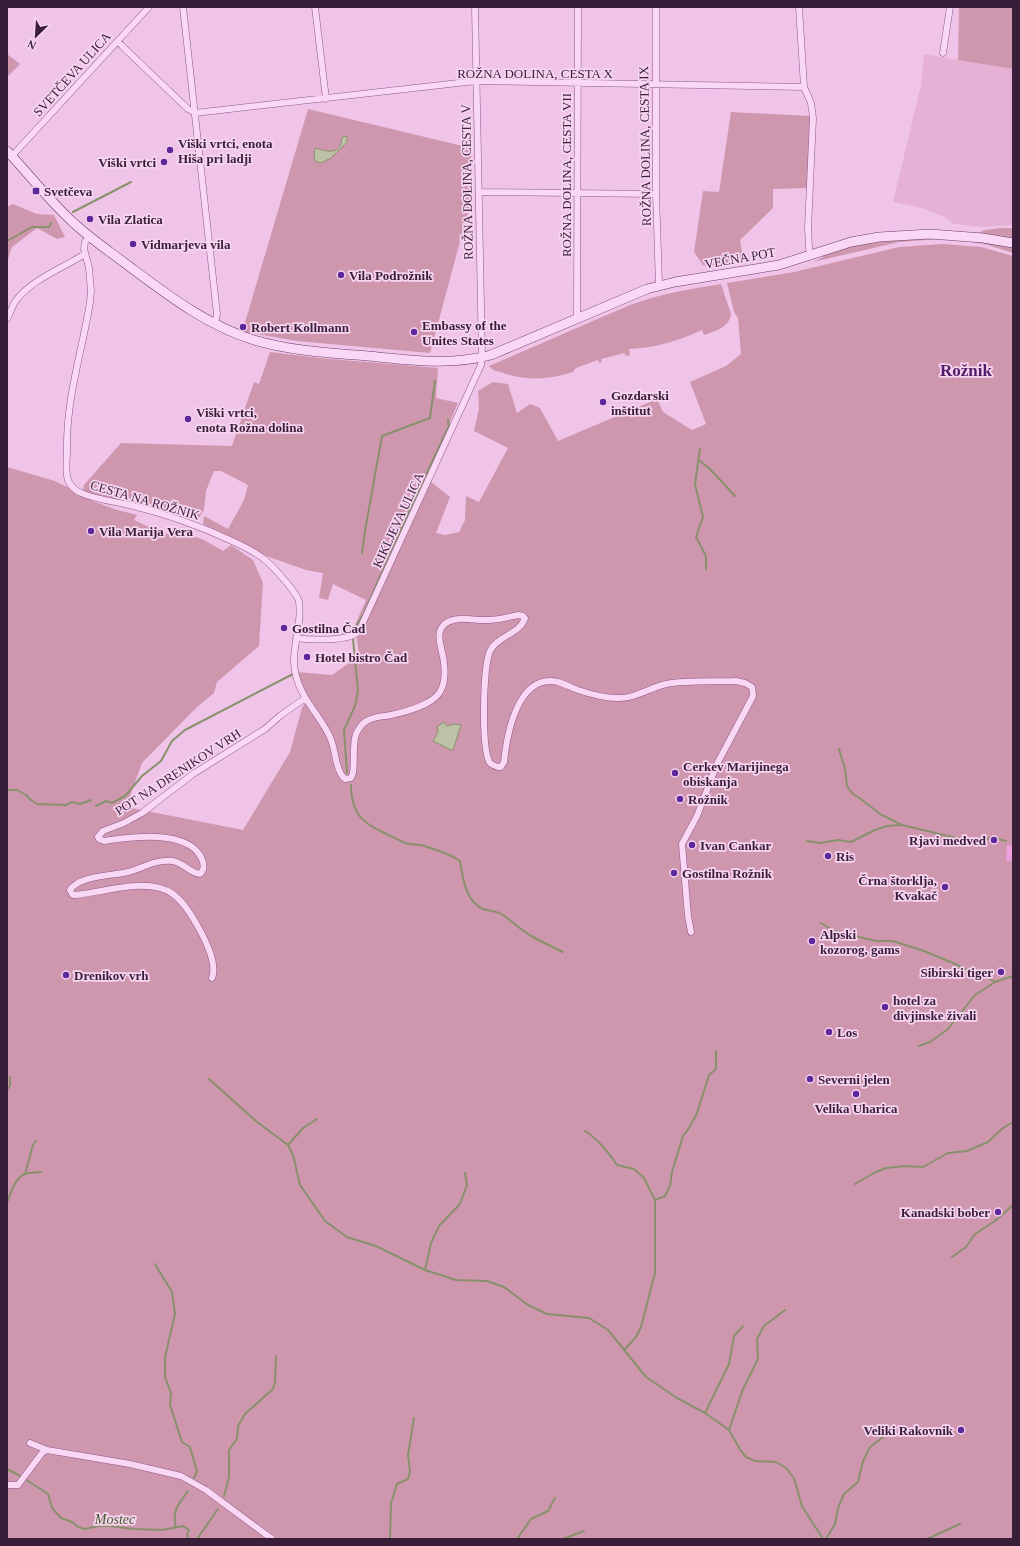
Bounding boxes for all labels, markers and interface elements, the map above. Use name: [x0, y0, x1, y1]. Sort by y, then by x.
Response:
north arrow: [16, 16, 56, 56]
street label: SVETČEVA ULICA: [30, 28, 114, 119]
text: N: [26, 38, 38, 52]
street label: ROŽNA DOLINA, CESTA IX: [636, 65, 654, 226]
street label: ROŽNA DOLINA, CESTA X: [457, 66, 613, 81]
street label: ROŽNA DOLINA, CESTA VII: [559, 93, 574, 257]
street label: ROŽNA DOLINA, CESTA V: [458, 104, 476, 260]
place label: Viški vrtci, enota Hiša pri ladji: [178, 136, 273, 166]
marker: Viški vrtci, enota Hiša pri ladji: [165, 145, 175, 155]
place label: Viški vrtci: [98, 155, 156, 170]
marker: Viški vrtci: [159, 157, 169, 167]
place label: Svetčeva: [44, 184, 93, 199]
marker: Svetčeva: [31, 186, 41, 196]
place label: Vila Zlatica: [98, 212, 163, 227]
marker: Vila Zlatica: [85, 214, 95, 224]
place label: Vidmarjeva vila: [141, 237, 231, 252]
marker: Vidmarjeva vila: [128, 239, 138, 249]
street label: VEČNA POT: [703, 244, 777, 272]
place label: Vila Podrožnik: [349, 268, 433, 283]
marker: Vila Podrožnik: [336, 270, 346, 280]
place label: Embassy of the Unites States: [422, 318, 507, 348]
place label: Robert Kollmann: [251, 320, 350, 335]
marker: Robert Kollmann: [238, 322, 248, 332]
marker: Embassy of the Unites States: [409, 327, 419, 337]
district label: Rožnik: [940, 361, 993, 380]
place label: Gozdarski inštitut: [611, 388, 669, 418]
marker: Gozdarski inštitut: [598, 397, 608, 407]
place label: Viški vrtci, enota Rožna dolina: [196, 405, 303, 435]
marker: Viški vrtci, enota Rožna dolina: [183, 414, 193, 424]
street label: KIKLJEVA ULICA: [369, 469, 427, 570]
street label: CESTA NA ROŽNIK: [89, 477, 202, 523]
place label: Vila Marija Vera: [99, 524, 194, 539]
marker: Vila Marija Vera: [86, 526, 96, 536]
place label: Gostilna Čad: [292, 621, 366, 636]
marker: Gostilna Čad: [279, 623, 289, 633]
place label: Hotel bistro Čad: [315, 650, 408, 665]
marker: Hotel bistro Čad: [302, 652, 312, 662]
street label: POT NA DRENIKOV VRH: [112, 726, 244, 818]
place label: Cerkev Marijinega obiskanja: [683, 759, 789, 789]
marker: Cerkev Marijinega obiskanja: [670, 768, 680, 778]
place label: Rožnik: [688, 792, 729, 807]
marker: Rožnik: [675, 794, 685, 804]
place label: Rjavi medved: [909, 833, 987, 848]
marker: Rjavi medved: [989, 835, 999, 845]
place label: Ivan Cankar: [700, 838, 771, 853]
marker: Ivan Cankar: [687, 840, 697, 850]
place label: Ris: [836, 849, 854, 864]
marker: Ris: [823, 851, 833, 861]
place label: Gostilna Rožnik: [682, 866, 773, 881]
marker: Gostilna Rožnik: [669, 868, 679, 878]
place label: Črna štorklja, Kvakač: [858, 873, 937, 903]
marker: Črna štorklja, Kvakač: [940, 882, 950, 892]
place label: Alpski kozorog, gams: [820, 927, 900, 957]
marker: Alpski kozorog, gams: [807, 936, 817, 946]
place label: Sibirski tiger: [920, 965, 993, 980]
marker: Sibirski tiger: [996, 967, 1006, 977]
place label: Drenikov vrh: [74, 968, 149, 983]
marker: Drenikov vrh: [61, 970, 71, 980]
place label: hotel za divjinske živali: [893, 993, 977, 1023]
marker: hotel za divjinske živali: [880, 1002, 890, 1012]
place label: Los: [837, 1025, 857, 1040]
marker: Los: [824, 1027, 834, 1037]
place label: Severni jelen: [818, 1072, 891, 1087]
marker: Severni jelen: [805, 1074, 815, 1084]
marker: Velika Uharica: [851, 1089, 861, 1099]
place label: Velika Uharica: [815, 1101, 898, 1116]
place label: Kanadski bober: [901, 1205, 990, 1220]
marker: Kanadski bober: [993, 1207, 1003, 1217]
place label: Veliki Rakovnik: [864, 1423, 954, 1438]
marker: Veliki Rakovnik: [956, 1425, 966, 1435]
water label: Mostec: [94, 1512, 136, 1527]

